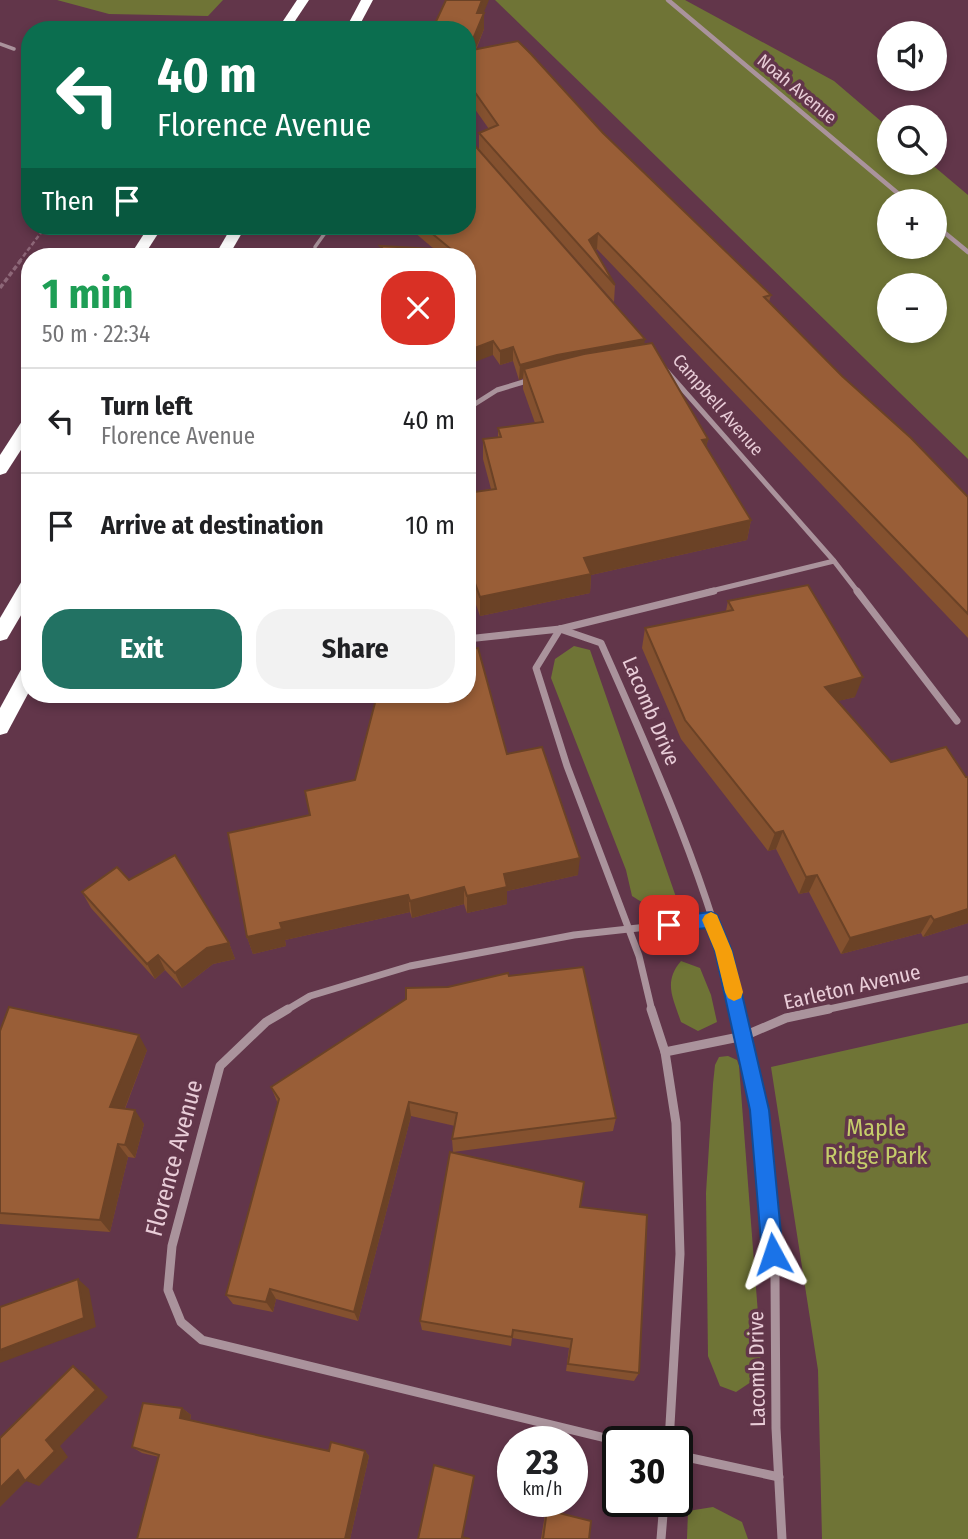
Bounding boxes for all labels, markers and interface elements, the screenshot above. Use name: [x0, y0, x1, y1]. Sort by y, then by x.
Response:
map controls: [877, 21, 947, 343]
button: sound: [877, 21, 947, 91]
text: 40 m: [157, 46, 257, 105]
icon: left: [42, 49, 133, 140]
street label: Noah Avenue: [753, 49, 841, 129]
button: search: [877, 105, 947, 175]
text: Florence Avenue: [157, 106, 371, 144]
icon: arrive: [108, 182, 146, 220]
text: Then: [42, 186, 94, 217]
button: +: [877, 189, 947, 259]
text: 1 min: [42, 269, 133, 319]
button: close: [381, 271, 455, 345]
button: −: [877, 273, 947, 343]
text: 50 m · 22:34: [42, 320, 150, 348]
street label: Campbell Avenue: [668, 350, 768, 460]
text: Turn left: [101, 391, 193, 422]
icon: left: [42, 402, 80, 440]
text: 40 m: [403, 405, 455, 436]
text: Florence Avenue: [101, 422, 255, 450]
icon: arrive: [42, 507, 80, 545]
text: Arrive at destination: [101, 510, 324, 541]
text: 10 m: [405, 510, 455, 541]
button: Exit: [42, 609, 242, 689]
button: Share: [256, 609, 455, 689]
street label: Lacomb Drive: [616, 653, 686, 769]
pin: [639, 895, 699, 955]
icon: arrive: [650, 906, 688, 944]
street label: Earleton Avenue: [781, 959, 923, 1015]
street label: Florence Avenue: [140, 1077, 208, 1239]
park label: Maple Ridge Park: [824, 1114, 928, 1170]
position arrow: [736, 1217, 810, 1291]
street label: Lacomb Drive: [743, 1311, 771, 1427]
speed limit sign: 30: [602, 1426, 693, 1517]
text: 23: [526, 1441, 559, 1483]
text: km/h: [522, 1478, 563, 1500]

